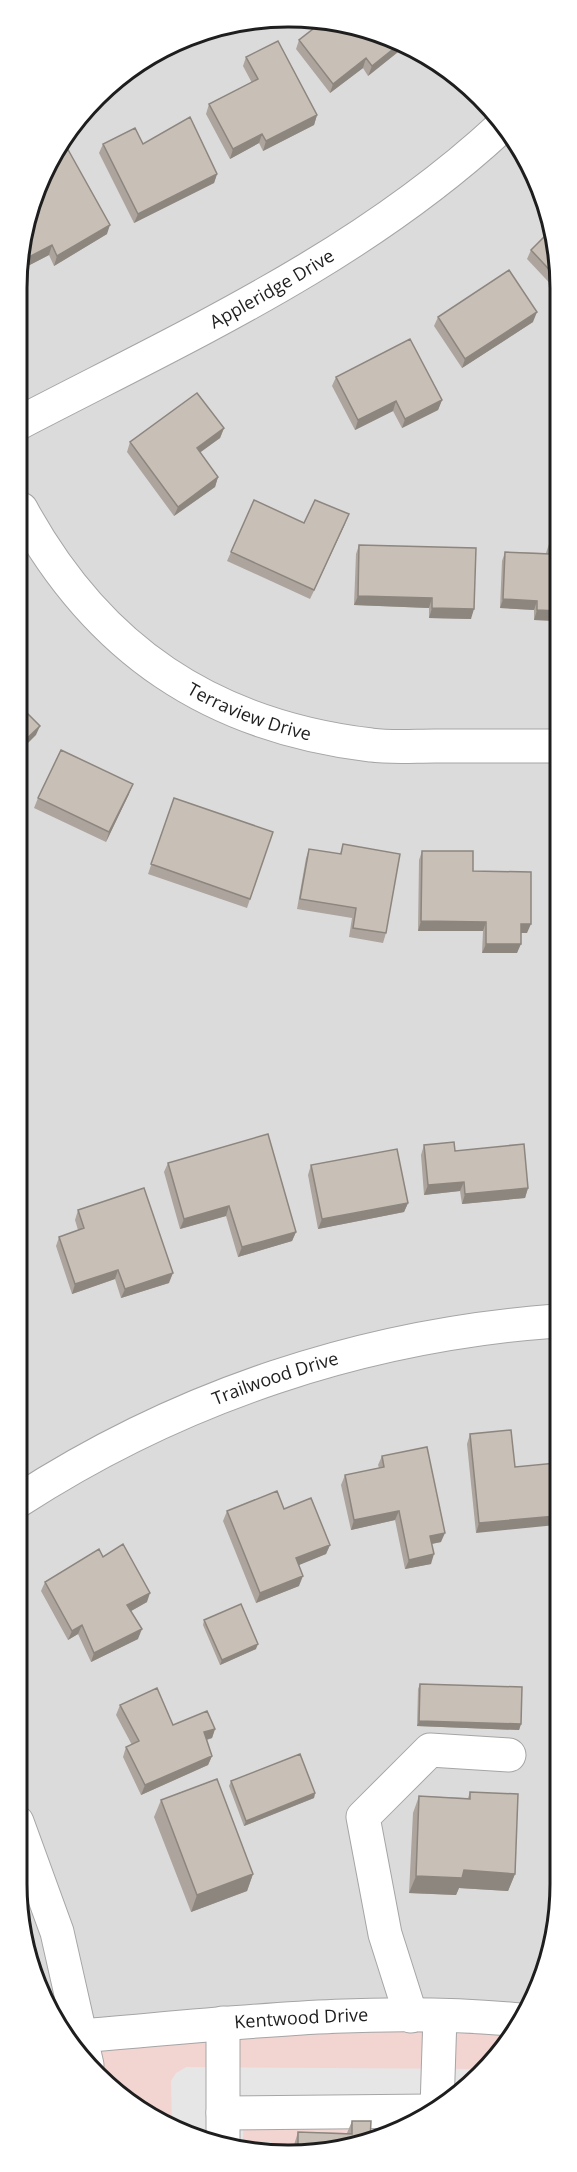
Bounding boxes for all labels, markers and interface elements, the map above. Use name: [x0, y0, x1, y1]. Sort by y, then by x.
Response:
street label: Appleridge Drive: [205, 243, 338, 333]
street label: Terraview Drive: [184, 676, 314, 745]
street label: Trailwood Drive: [208, 1346, 341, 1410]
street label: Kentwood Drive: [233, 2002, 368, 2034]

